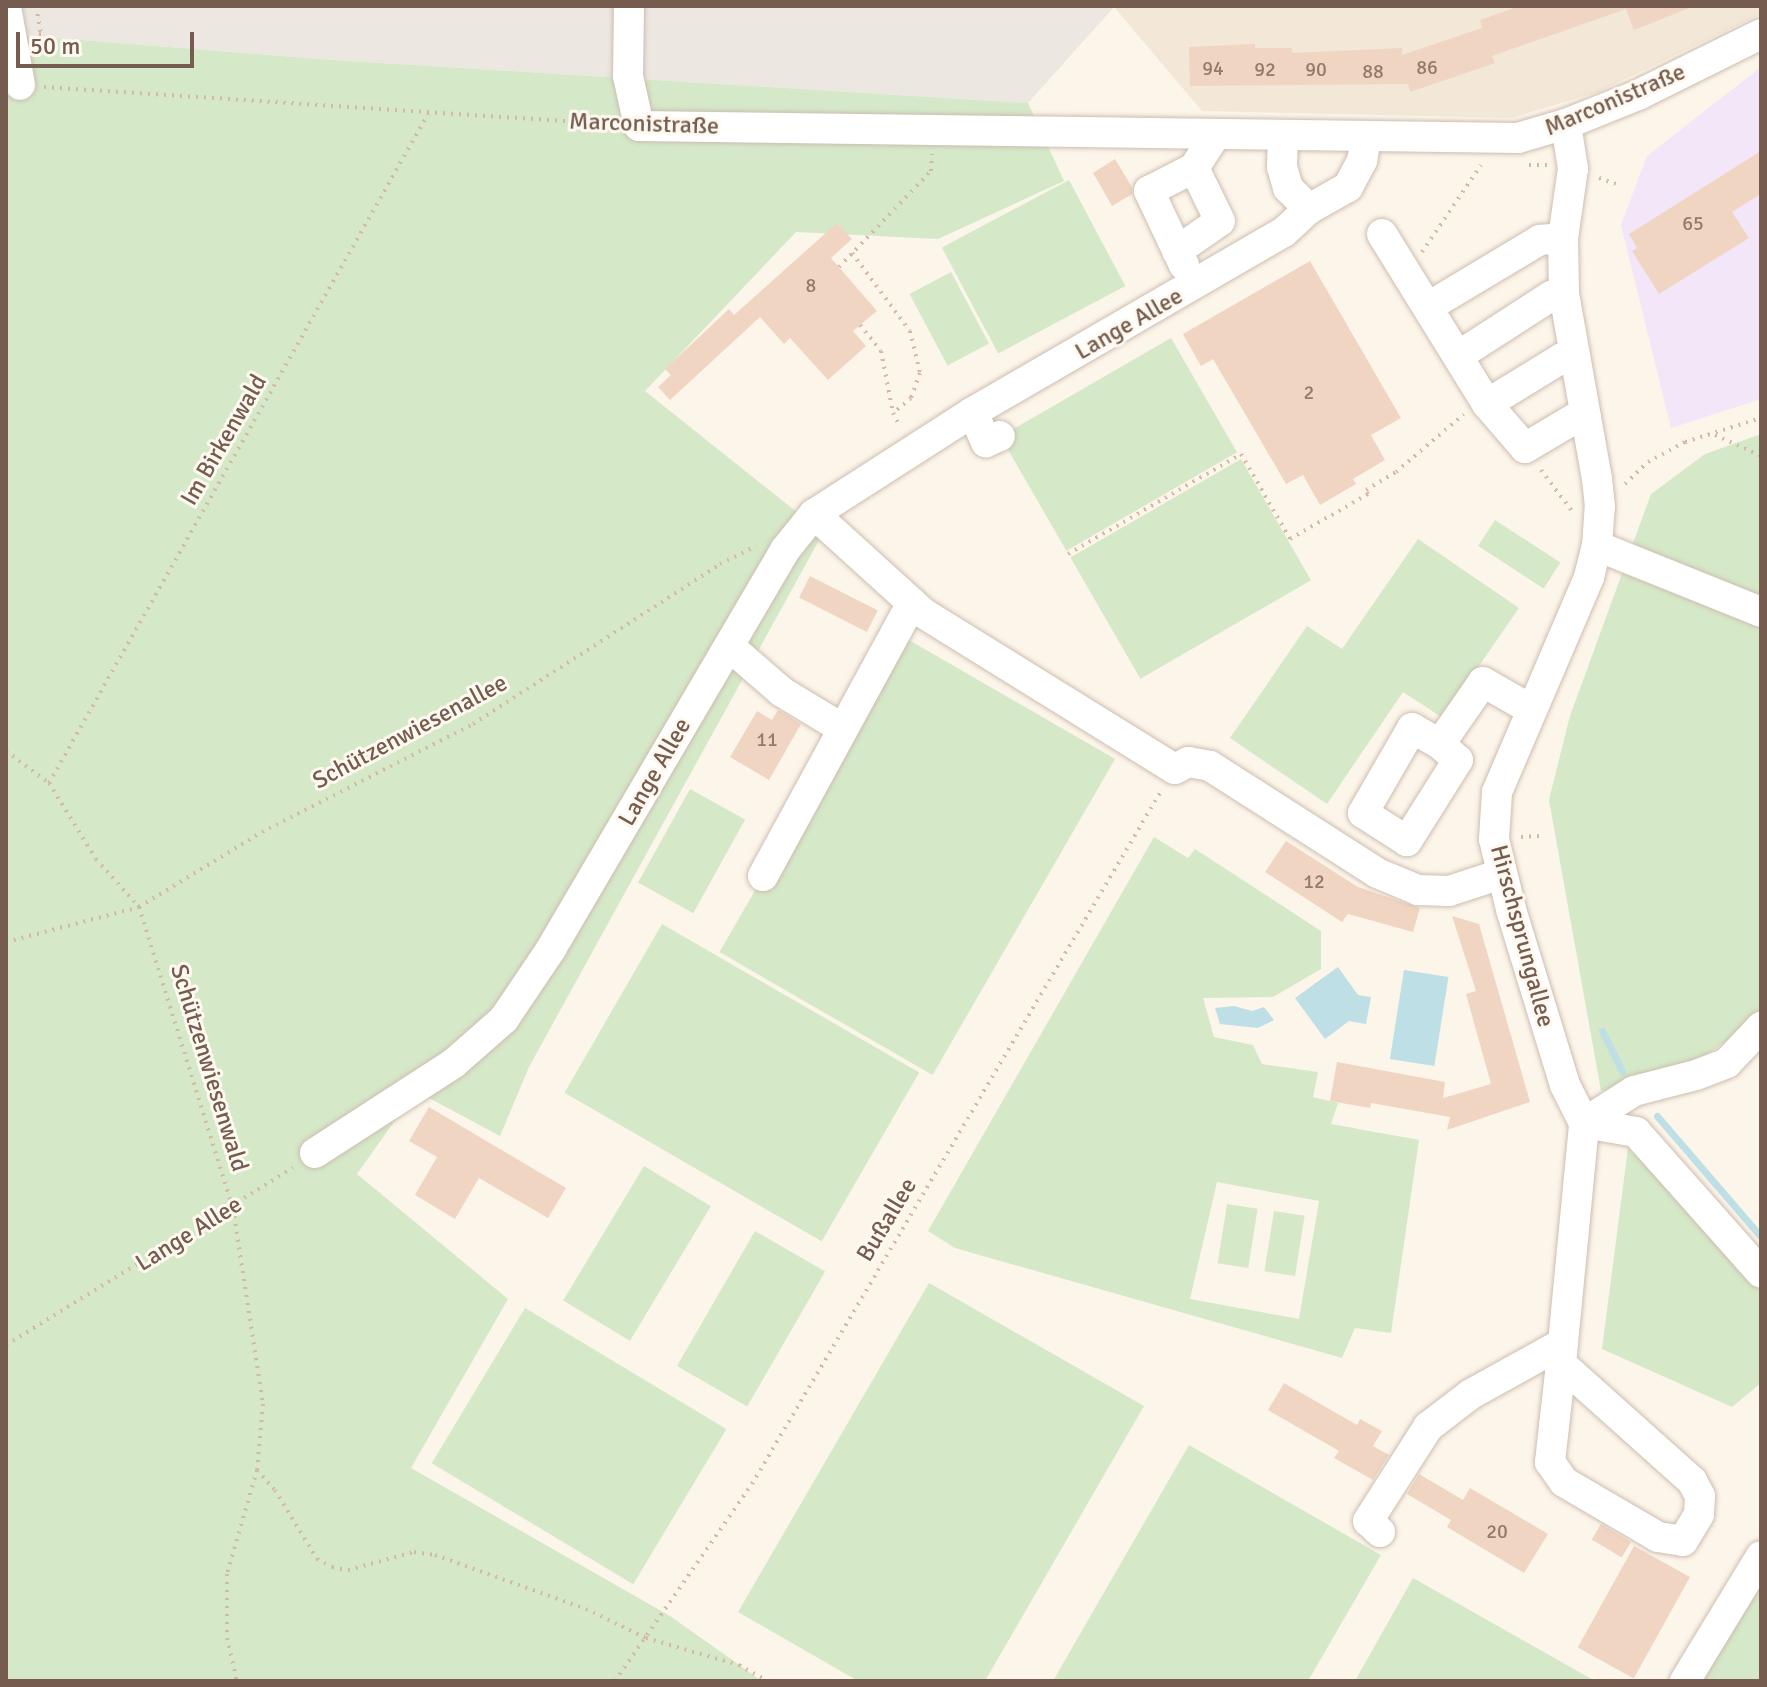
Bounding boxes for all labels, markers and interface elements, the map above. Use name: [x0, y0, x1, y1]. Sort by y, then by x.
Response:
scale bar: [20, 16, 198, 66]
text: 50 m: [30, 31, 80, 61]
house number: 86: [1416, 55, 1438, 79]
house number: 94: [1202, 56, 1224, 80]
house number: 92: [1254, 57, 1276, 81]
house number: 90: [1305, 57, 1327, 81]
street label: Marconistraße: [1540, 57, 1690, 143]
house number: 88: [1362, 59, 1384, 83]
street label: Marconistraße: [569, 107, 719, 141]
house number: 65: [1682, 211, 1704, 235]
house number: 8: [806, 273, 816, 297]
street label: Lange Allee: [1070, 282, 1188, 366]
street label: Im Birkenwald: [175, 369, 273, 511]
house number: 2: [1304, 380, 1314, 404]
street label: Schützenwiesenallee: [308, 669, 512, 795]
street label: Lange Allee: [613, 713, 697, 831]
house number: 11: [756, 727, 778, 751]
street label: Hirschsprungallee: [1484, 842, 1560, 1030]
house number: 12: [1303, 869, 1325, 893]
street label: Schützenwiesenwald: [164, 961, 254, 1175]
street label: Bußallee: [851, 1173, 923, 1267]
street label: Lange Allee: [131, 1190, 247, 1278]
house number: 20: [1486, 1519, 1508, 1543]

